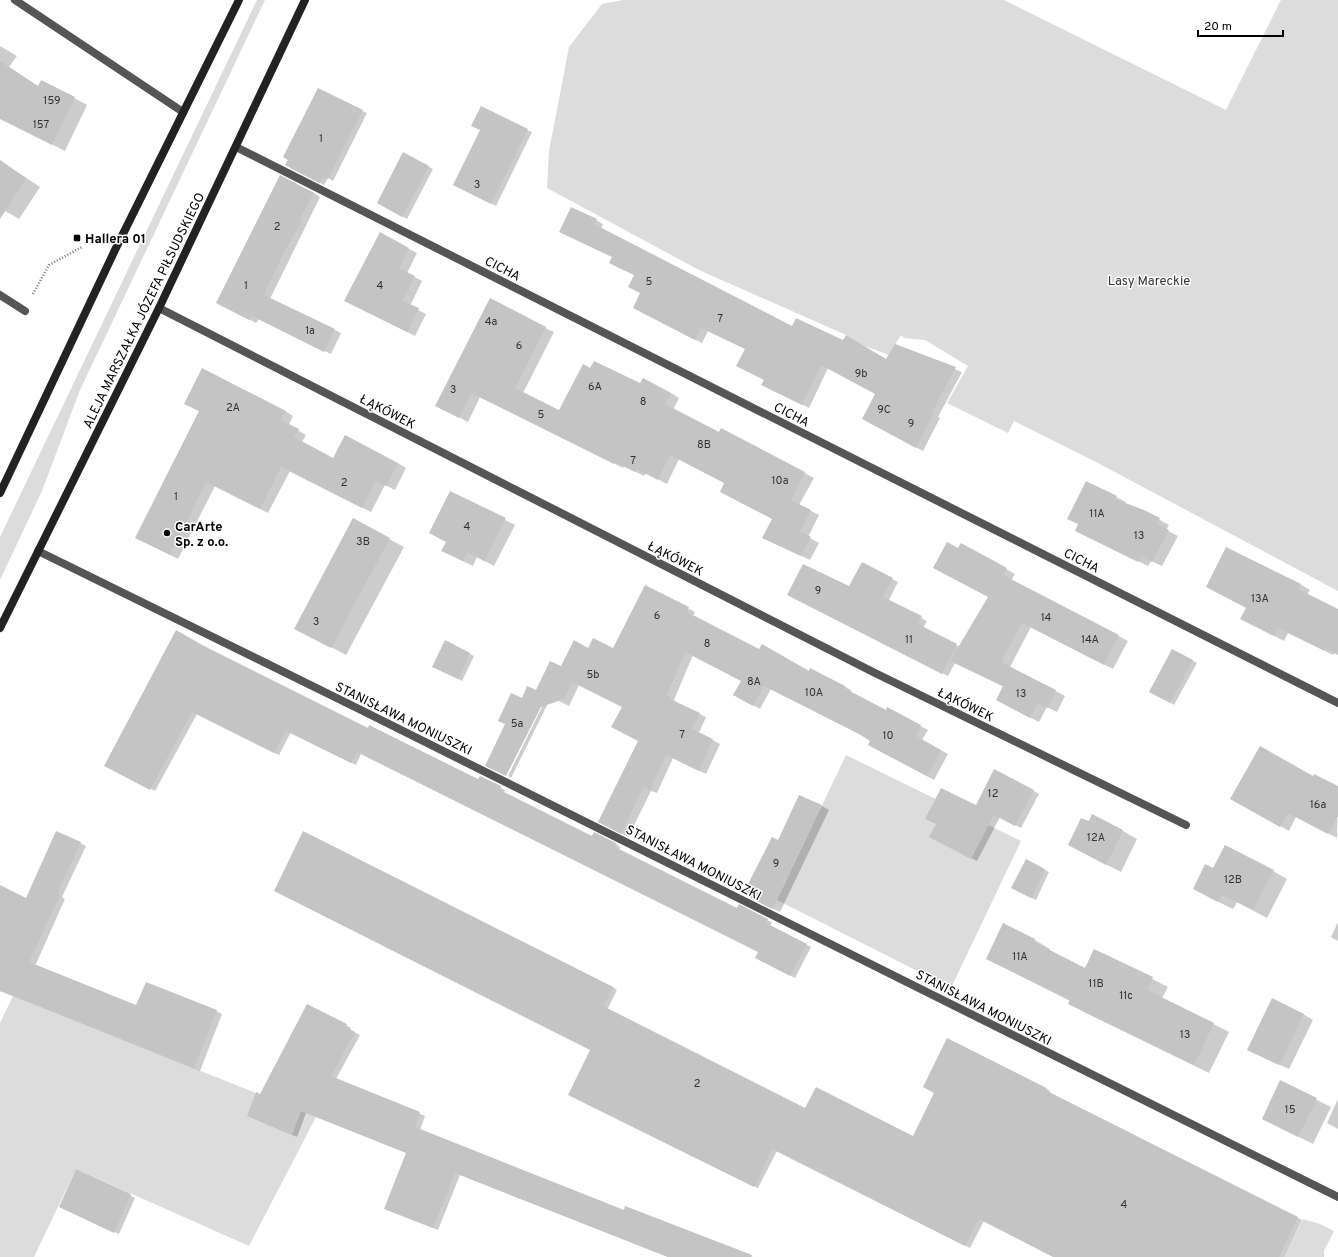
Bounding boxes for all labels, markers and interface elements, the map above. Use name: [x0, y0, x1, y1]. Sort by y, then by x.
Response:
scale bar: [1198, 12, 1283, 38]
text: 20 m: [1204, 19, 1232, 35]
house number: 159: [43, 94, 61, 108]
house number: 157: [33, 118, 50, 132]
house number: 1: [319, 132, 323, 146]
house number: 3: [474, 178, 480, 192]
street label: ALEJA MARSZAŁKA JÓZEFA PIŁSUDSKIEGO: [79, 189, 209, 431]
house number: 2: [274, 220, 280, 234]
place label: Hallera 01: [85, 232, 146, 248]
marker: Hallera 01: [72, 233, 82, 243]
street label: CICHA: [482, 254, 523, 286]
park label: Lasy Mareckie: [1108, 274, 1190, 290]
house number: 5: [646, 275, 653, 289]
house number: 1: [244, 279, 248, 293]
house number: 4: [377, 279, 384, 293]
house number: 7: [717, 312, 723, 326]
house number: 4a: [485, 315, 498, 329]
house number: 1a: [305, 324, 315, 338]
house number: 6: [516, 339, 522, 353]
house number: 9b: [855, 367, 867, 381]
house number: 6A: [588, 380, 602, 394]
house number: 3: [450, 383, 456, 397]
street label: ŁĄKÓWEK: [357, 390, 419, 434]
house number: 8: [640, 395, 646, 409]
street label: CICHA: [771, 400, 812, 432]
house number: 2A: [226, 401, 240, 415]
house number: 9C: [877, 403, 891, 417]
house number: 5: [538, 408, 545, 422]
house number: 9: [908, 417, 914, 431]
house number: 8B: [697, 438, 711, 452]
house number: 7: [630, 454, 636, 468]
house number: 10a: [772, 474, 789, 488]
house number: 2: [341, 476, 347, 490]
house number: 1: [174, 490, 178, 504]
house number: 11A: [1089, 507, 1105, 521]
place label: CarArte Sp. z o.o.: [175, 520, 228, 551]
house number: 4: [464, 520, 471, 534]
marker: CarArte Sp. z o.o.: [162, 528, 172, 538]
house number: 13: [1134, 529, 1144, 543]
house number: 3B: [356, 535, 370, 549]
street label: ŁĄKÓWEK: [645, 537, 707, 581]
street label: CICHA: [1061, 546, 1102, 578]
house number: 9: [815, 584, 821, 598]
house number: 13A: [1251, 592, 1269, 606]
house number: 6: [654, 609, 660, 623]
house number: 14: [1041, 611, 1052, 625]
house number: 3: [313, 615, 319, 629]
house number: 11: [905, 633, 913, 647]
house number: 14A: [1081, 633, 1099, 647]
house number: 8: [704, 637, 710, 651]
house number: 5b: [586, 668, 600, 682]
house number: 8A: [747, 675, 761, 689]
street label: STANISŁAWA MONIUSZKI: [332, 680, 474, 760]
street label: ŁĄKÓWEK: [935, 684, 997, 726]
house number: 10A: [805, 686, 823, 700]
house number: 13: [1016, 687, 1026, 701]
house number: 5a: [511, 717, 524, 731]
house number: 7: [679, 728, 685, 742]
house number: 10: [882, 729, 894, 743]
house number: 12: [988, 787, 998, 801]
house number: 16a: [1310, 798, 1326, 812]
street label: STANISŁAWA MONIUSZKI: [623, 823, 764, 905]
house number: 12A: [1087, 831, 1105, 845]
house number: 9: [773, 857, 779, 871]
house number: 12B: [1224, 873, 1242, 887]
house number: 11A: [1012, 950, 1028, 964]
street label: STANISŁAWA MONIUSZKI: [913, 968, 1054, 1050]
house number: 11B: [1088, 977, 1104, 991]
house number: 11c: [1119, 989, 1133, 1003]
house number: 13: [1180, 1028, 1190, 1042]
house number: 2: [694, 1077, 700, 1091]
house number: 15: [1285, 1103, 1296, 1117]
house number: 4: [1121, 1198, 1128, 1212]

